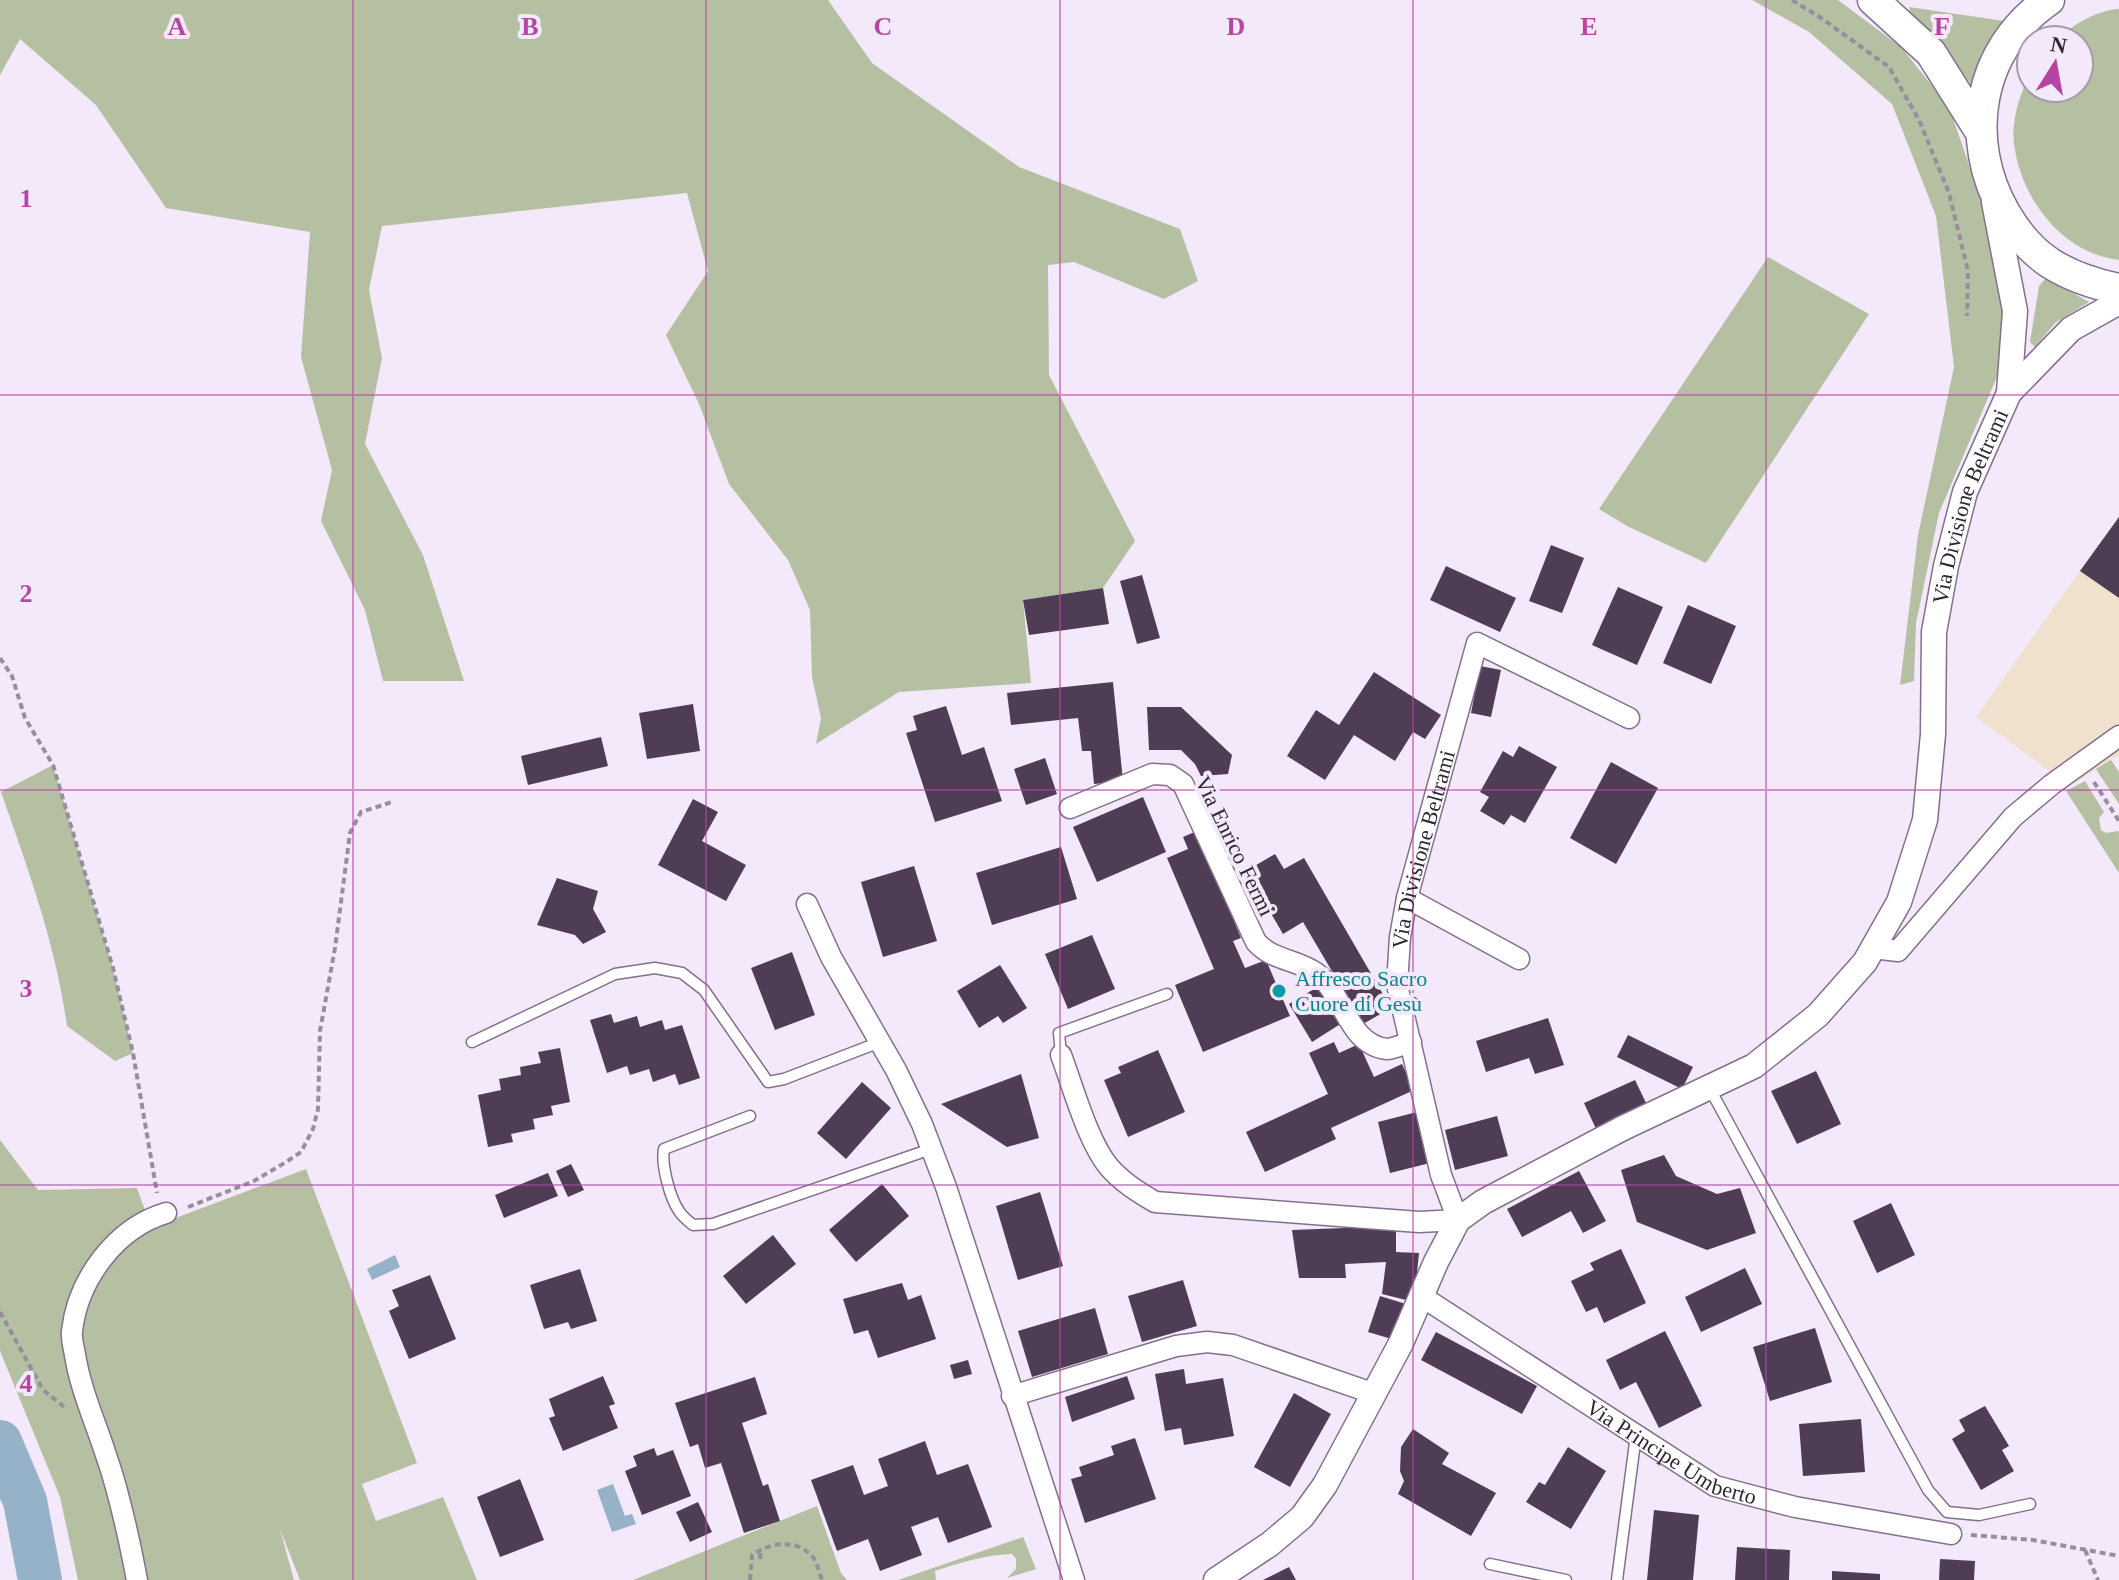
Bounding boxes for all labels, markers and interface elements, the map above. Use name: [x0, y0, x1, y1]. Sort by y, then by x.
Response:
text: A: [168, 12, 187, 41]
text: B: [521, 12, 539, 41]
text: C: [874, 12, 892, 41]
text: D: [1227, 12, 1245, 41]
text: E: [1580, 12, 1598, 41]
text: F: [1934, 12, 1950, 41]
north arrow: [2015, 24, 2095, 104]
text: N: [2049, 31, 2069, 59]
text: 1: [20, 184, 33, 213]
street label: Via Divisione Beltrami: [1927, 405, 2013, 606]
text: 2: [20, 579, 33, 608]
street label: Via Divisione Beltrami: [1387, 747, 1460, 949]
street label: Via Enrico Fermi: [1190, 772, 1280, 920]
place label: Affresco Sacro Cuore di Gesù: [1295, 966, 1427, 1016]
text: 3: [20, 974, 33, 1003]
marker: Affresco Sacro Cuore di Gesù: [1270, 982, 1288, 1000]
text: 4: [20, 1369, 33, 1398]
street label: Via Principe Umberto: [1582, 1394, 1759, 1509]

